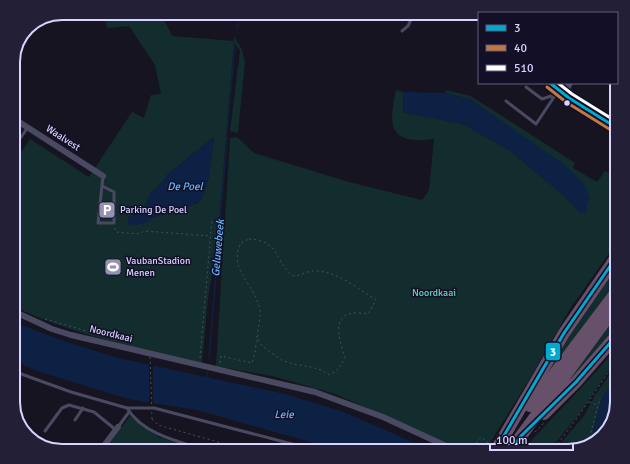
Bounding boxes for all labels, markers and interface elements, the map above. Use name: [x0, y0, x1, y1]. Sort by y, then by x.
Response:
legend: [478, 12, 618, 84]
text: 3: [514, 21, 520, 36]
text: 40: [514, 41, 527, 56]
text: 510: [514, 61, 533, 76]
unlabelled marker: [562, 98, 572, 108]
street label: Waalvest: [44, 123, 83, 154]
water label: De Poel: [167, 180, 203, 193]
parking icon: Parking De Poel: [97, 200, 117, 220]
place label: Parking De Poel: [120, 204, 187, 216]
water label: Geluwebeek: [209, 217, 227, 277]
place label: VaubanStadion Menen: [126, 255, 190, 279]
sports icon: VaubanStadion Menen: [103, 257, 123, 277]
park label: Noordkaai: [412, 287, 456, 299]
street label: Noordkaai: [88, 323, 134, 345]
line badge: 3: [545, 342, 561, 361]
text: 3: [550, 346, 556, 359]
water label: Leie: [274, 408, 294, 421]
scale bar: [490, 426, 573, 452]
text: 100 m: [496, 433, 528, 448]

